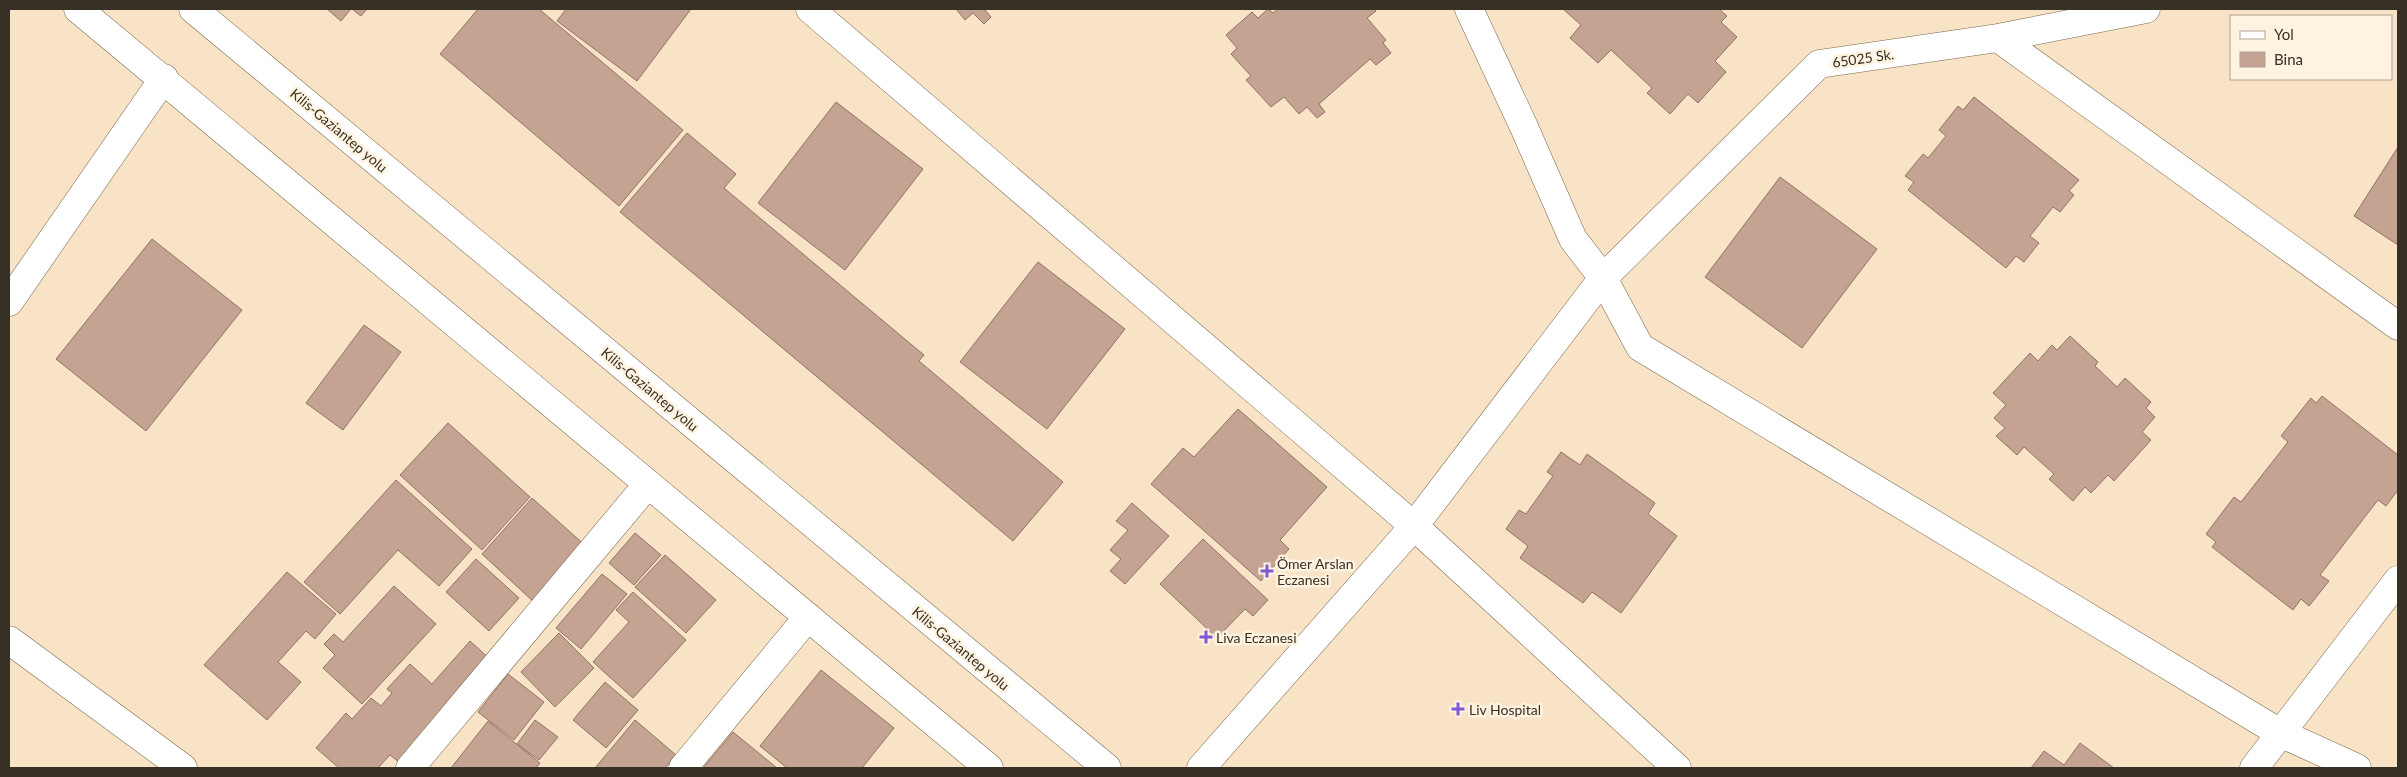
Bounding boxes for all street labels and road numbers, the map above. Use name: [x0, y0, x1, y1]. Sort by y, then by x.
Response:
street label: 65025 Sk.: [1831, 45, 1895, 71]
street label: Kilis-Gaziantep yolu: [287, 84, 391, 176]
street label: Kilis-Gaziantep yolu: [598, 343, 702, 435]
street label: Kilis-Gaziantep yolu: [909, 602, 1013, 694]

